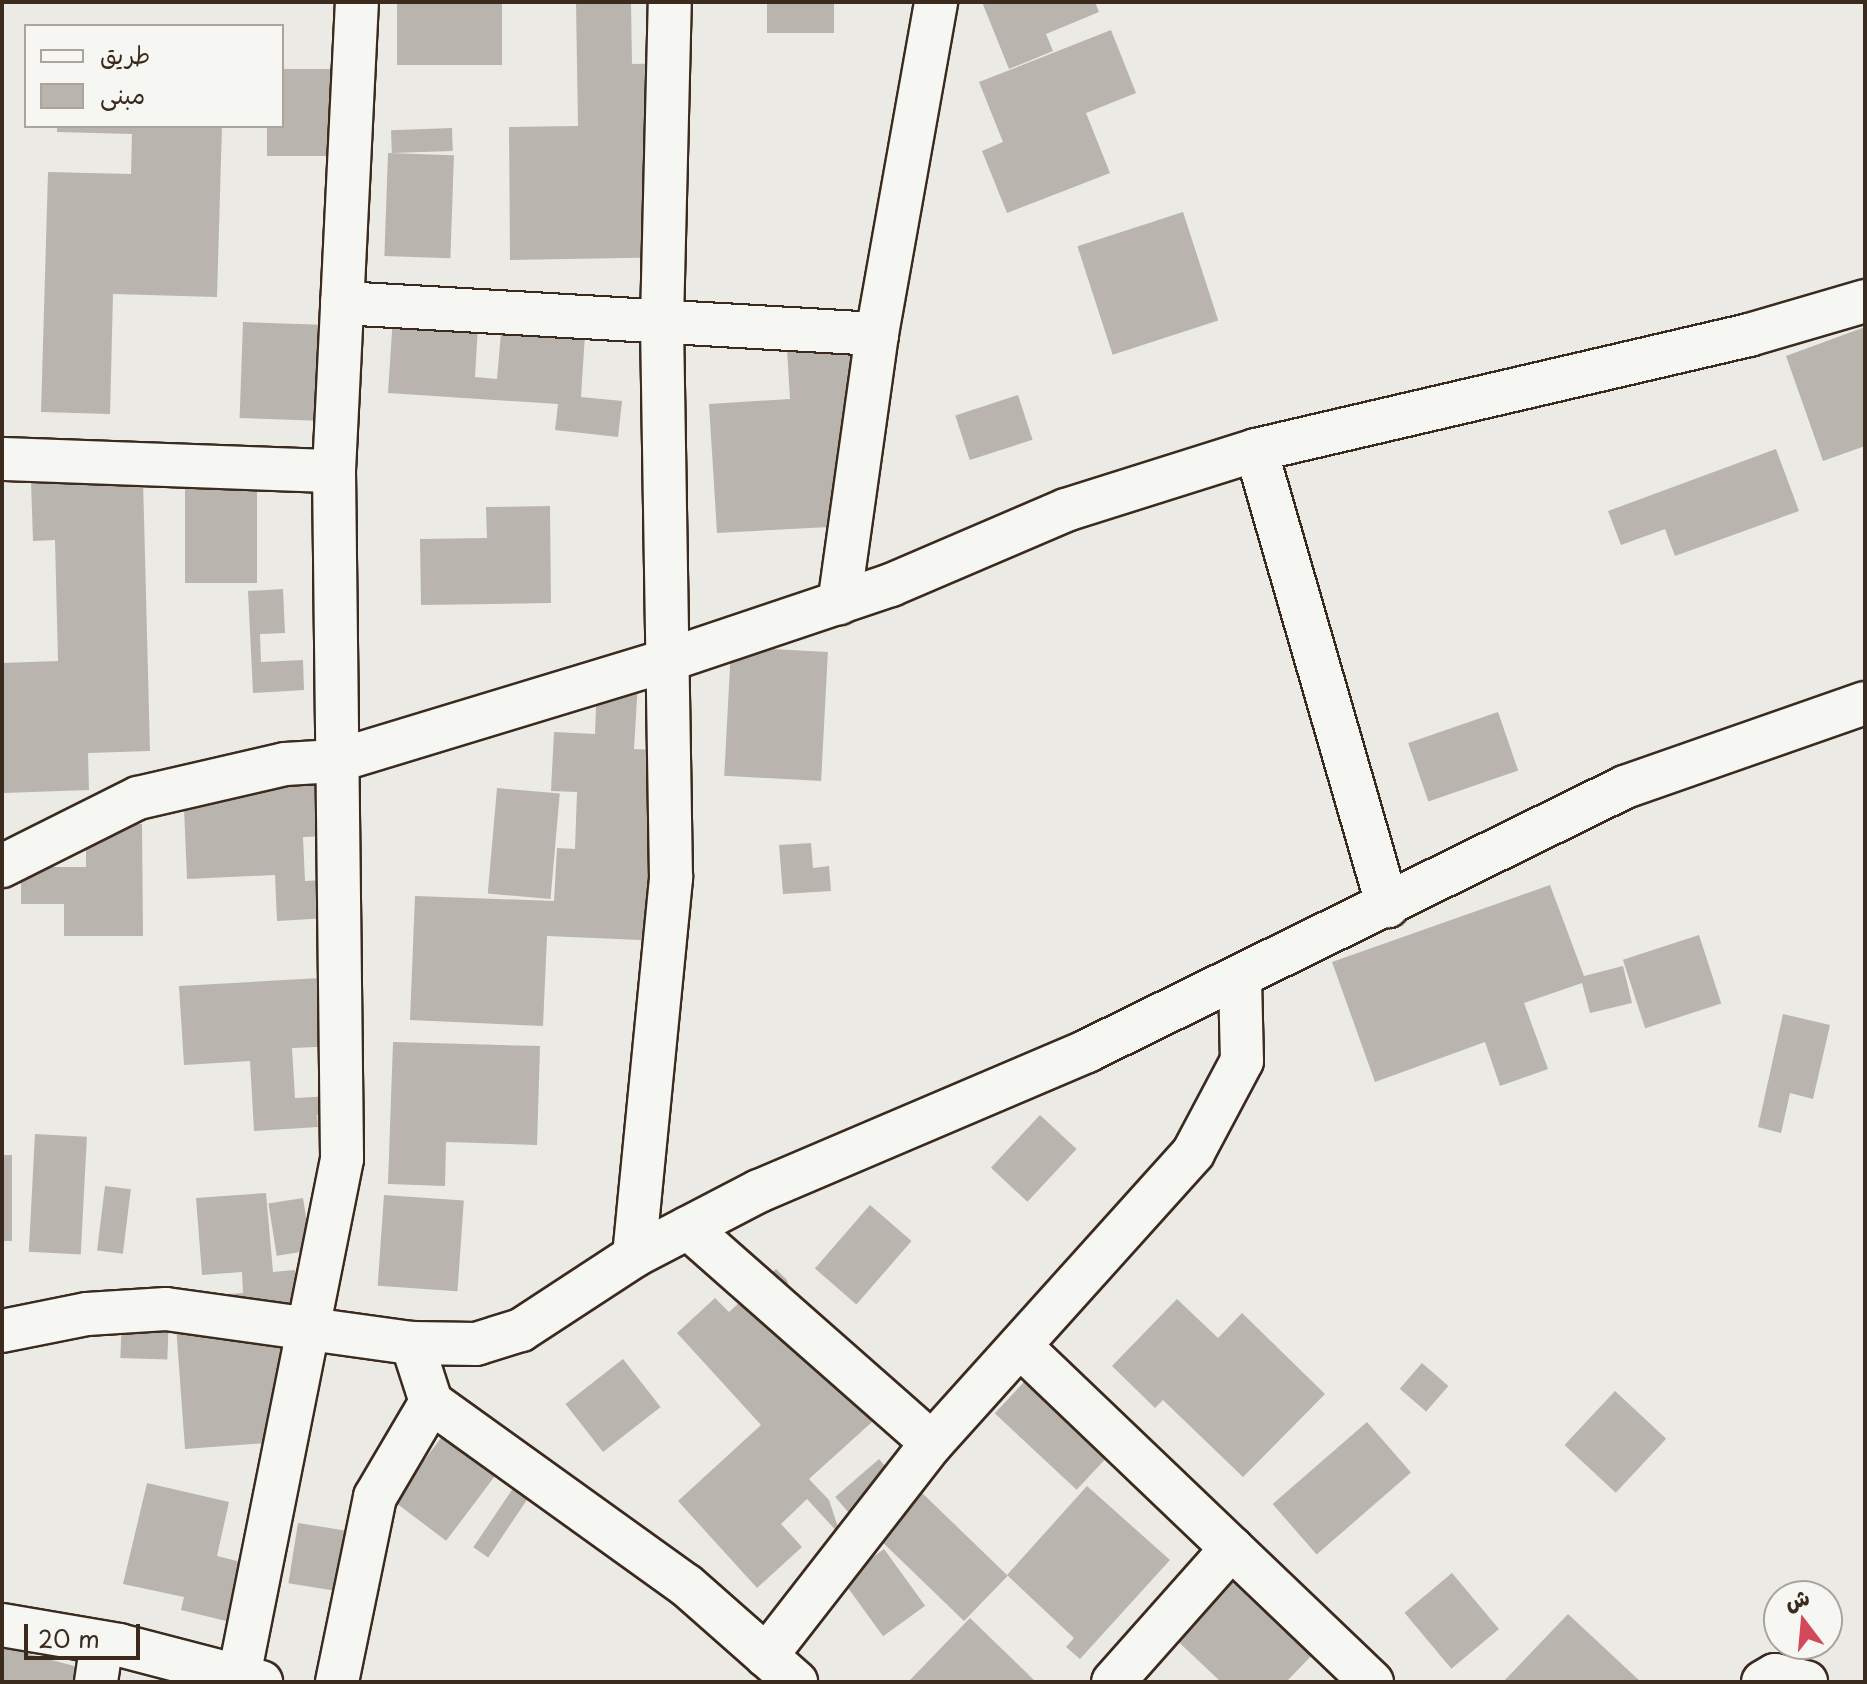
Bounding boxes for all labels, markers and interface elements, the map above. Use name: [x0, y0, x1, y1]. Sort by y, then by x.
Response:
legend: [24, 24, 284, 128]
text: طريق: [100, 36, 150, 72]
text: مبنى: [100, 76, 145, 112]
text: ش: [1781, 1579, 1813, 1618]
north arrow: [1763, 1580, 1843, 1660]
scale bar: [28, 1608, 144, 1658]
text: 20 m: [38, 1620, 100, 1656]

